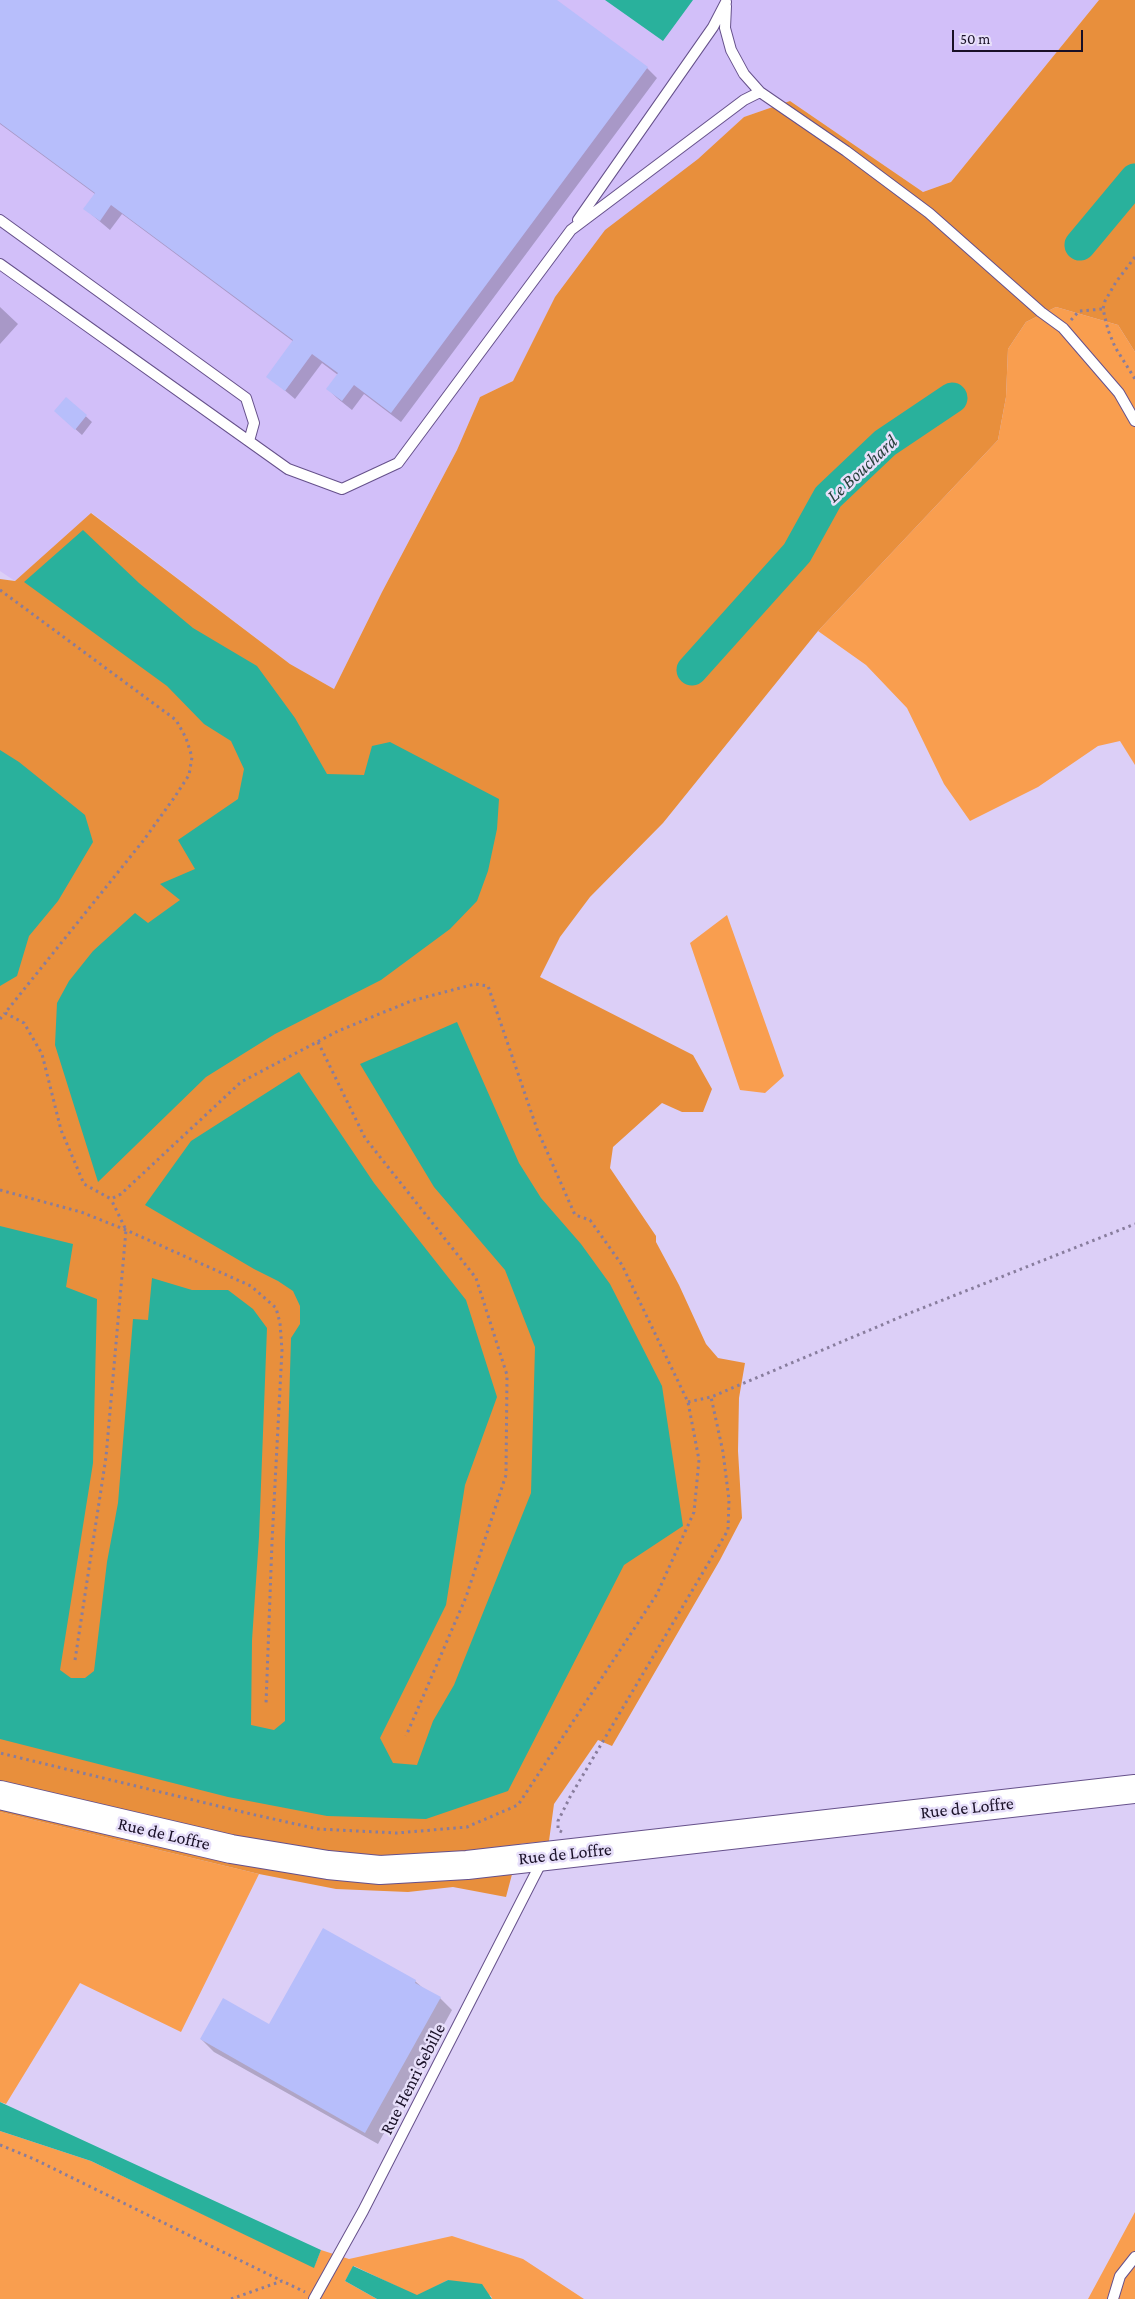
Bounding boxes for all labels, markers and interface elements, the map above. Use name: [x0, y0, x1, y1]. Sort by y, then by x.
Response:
scale bar: [955, 20, 1086, 52]
text: 50 m: [960, 31, 990, 47]
water label: Le Bouchard: [822, 431, 902, 507]
street label: Rue de Loffre: [919, 1792, 1015, 1824]
street label: Rue de Loffre: [116, 1813, 212, 1855]
street label: Rue de Loffre: [517, 1838, 613, 1870]
street label: Rue Henri Sebille: [376, 2020, 450, 2138]

